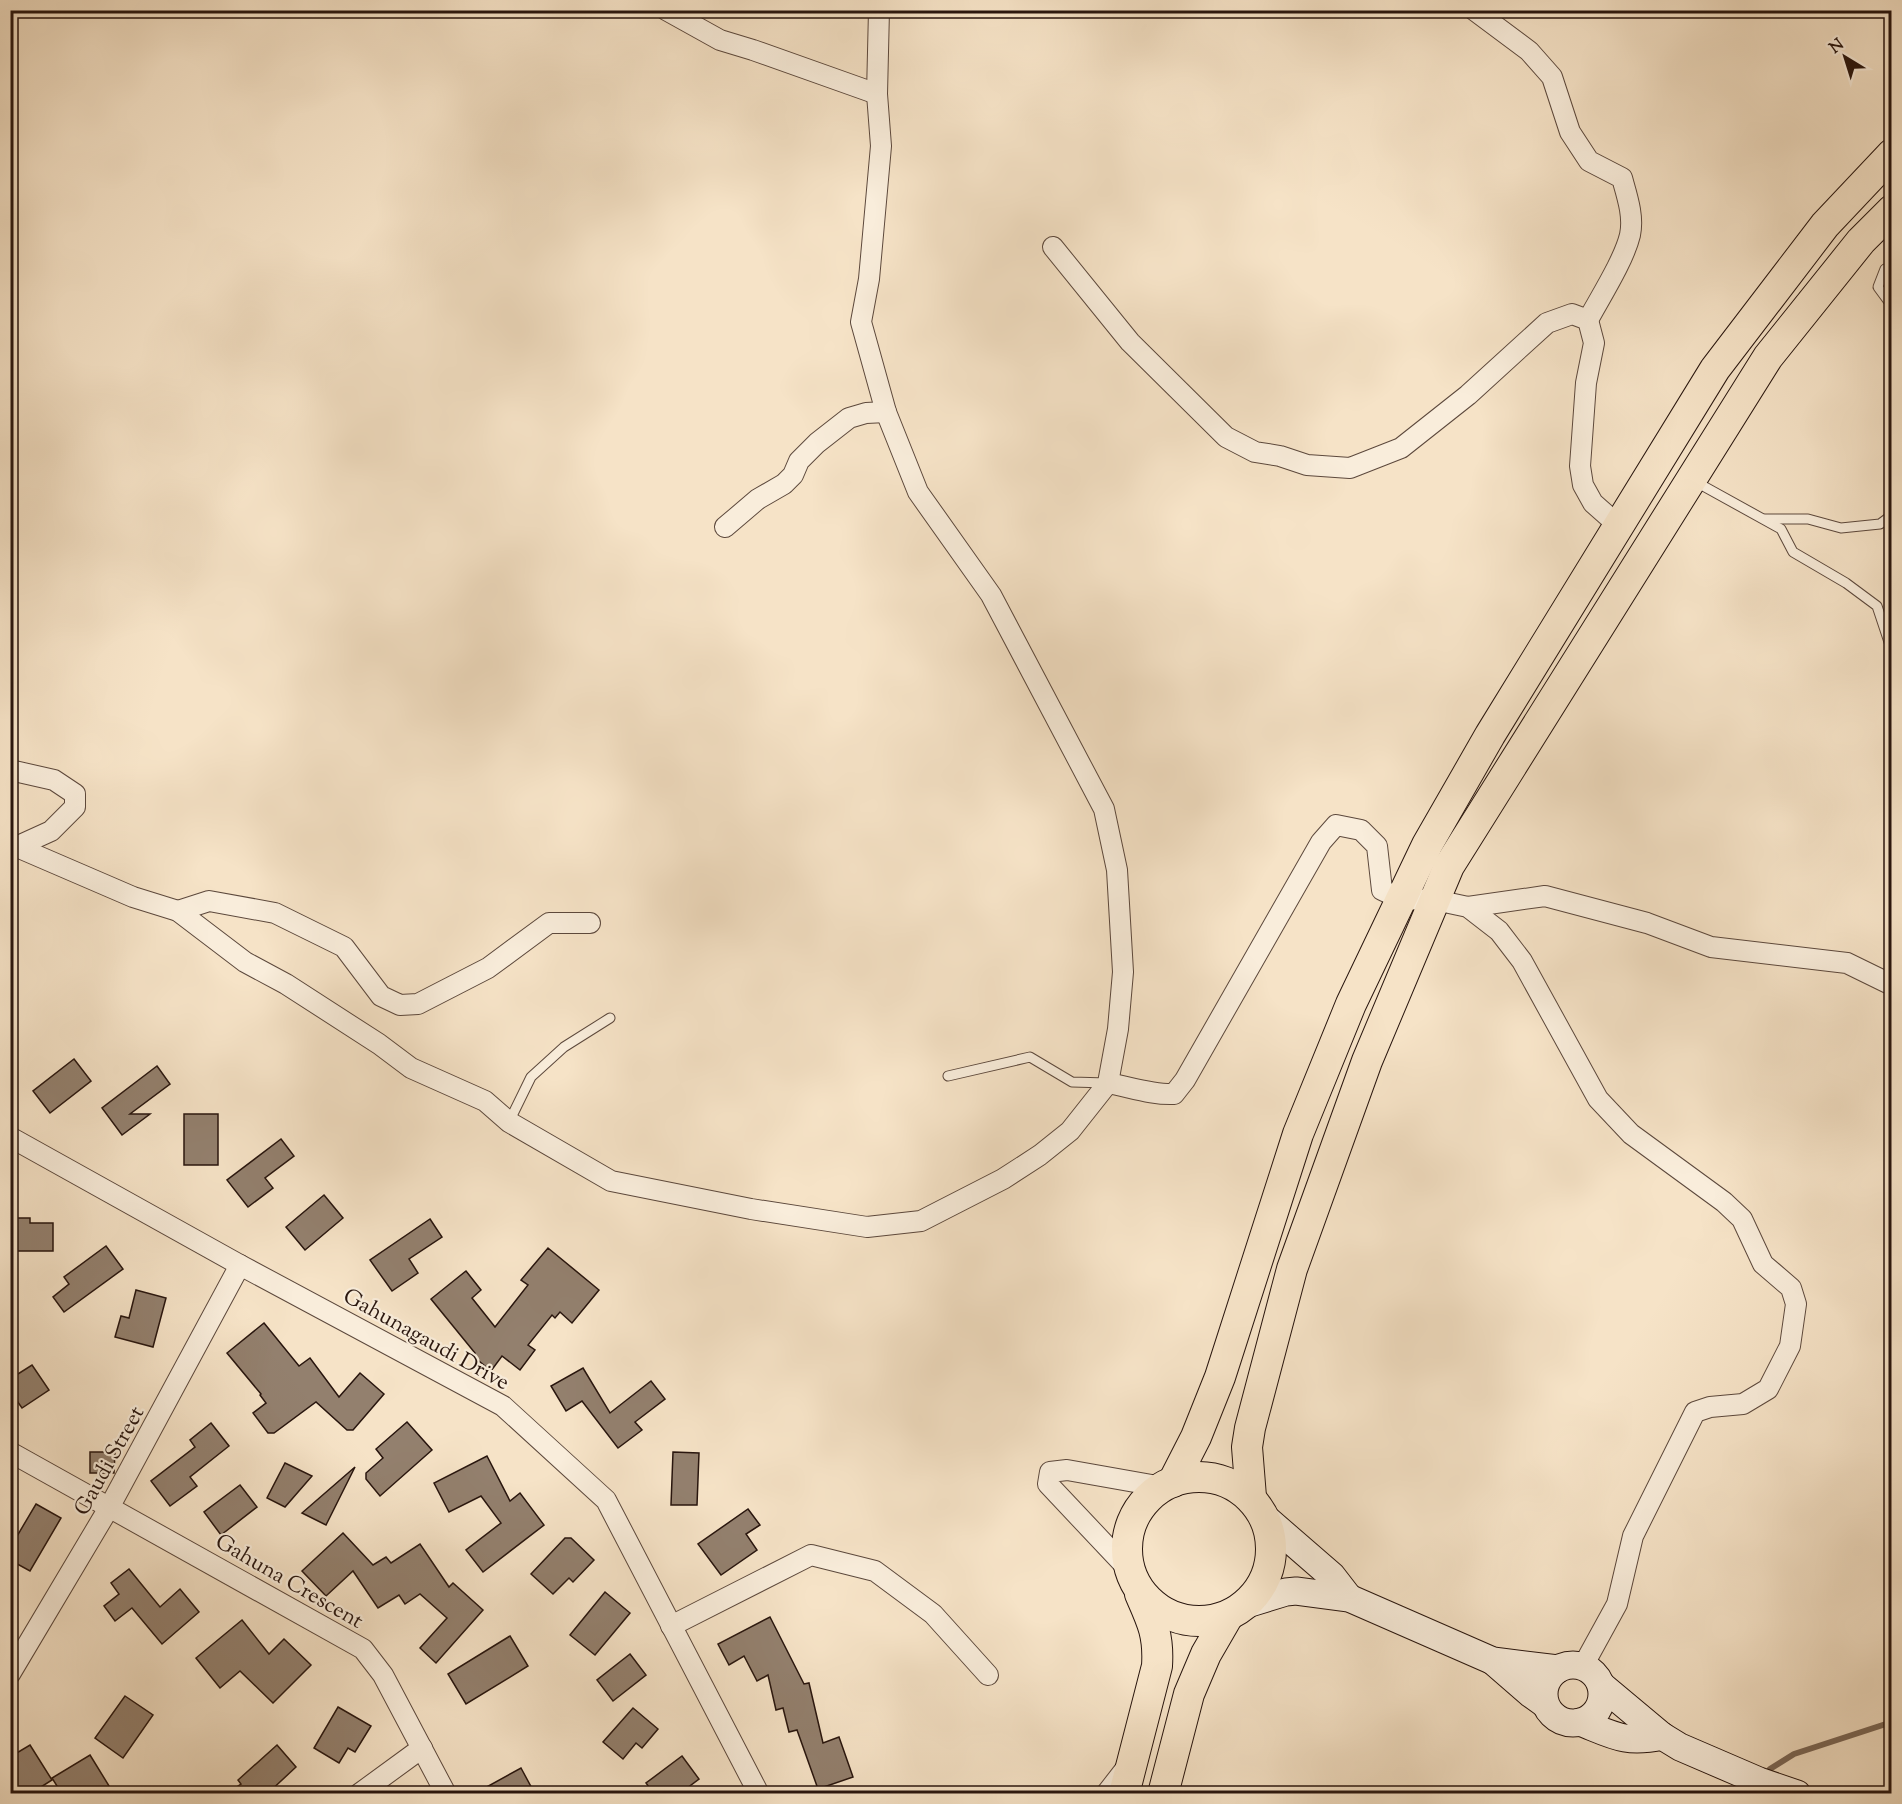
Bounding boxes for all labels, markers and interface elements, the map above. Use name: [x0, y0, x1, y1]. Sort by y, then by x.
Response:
north arrow: [1815, 27, 1875, 87]
text: N: [1825, 34, 1850, 60]
street label: Gahunagaudi Drive: [336, 1282, 515, 1400]
street label: Gaudi Street: [67, 1401, 154, 1522]
street label: Gahuna Crescent: [208, 1527, 369, 1638]

